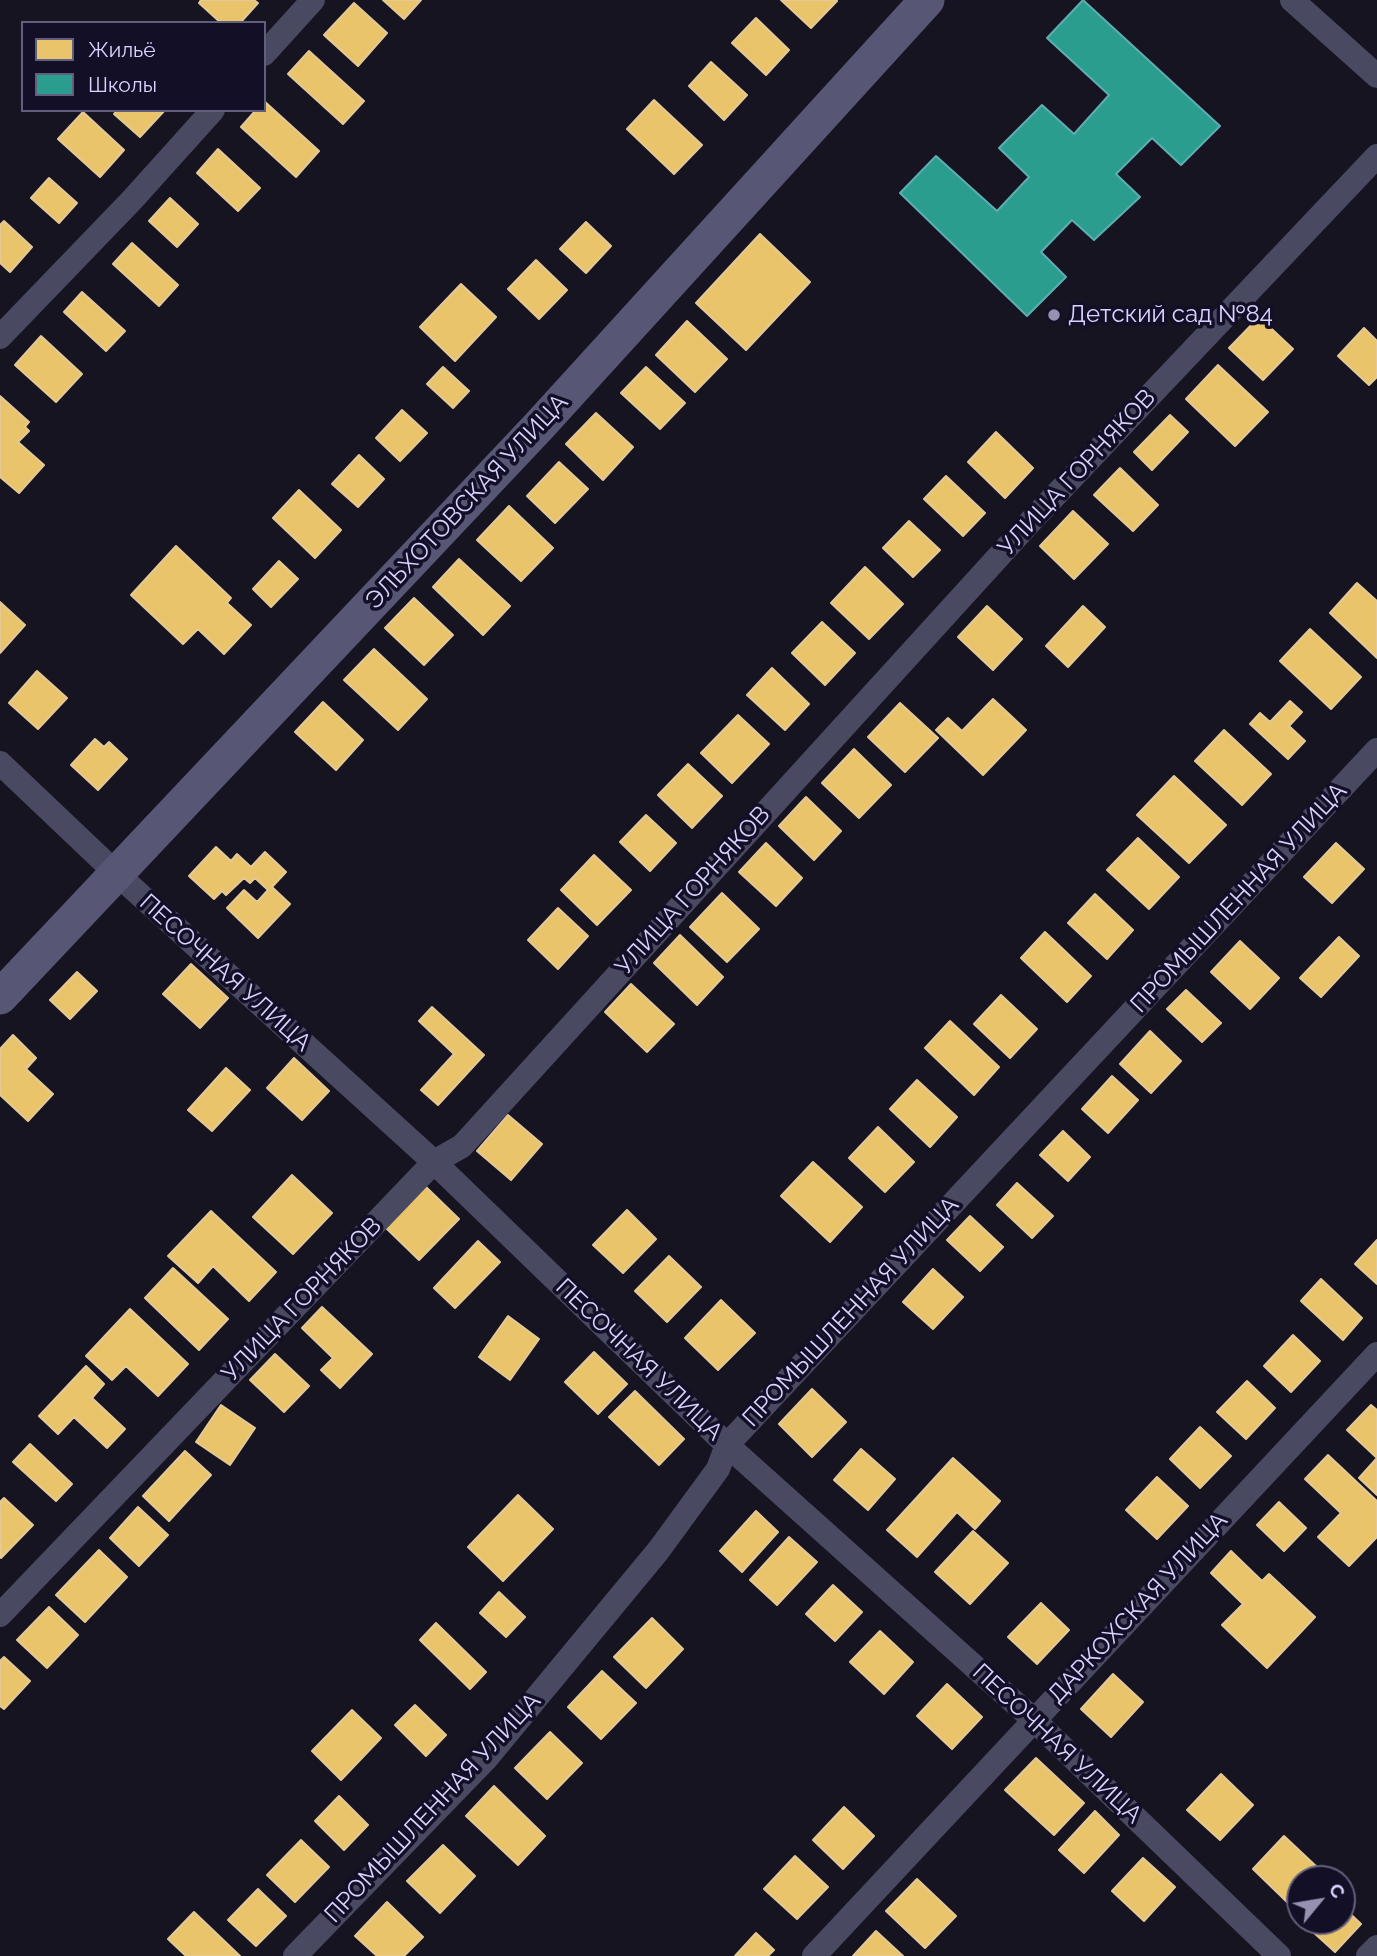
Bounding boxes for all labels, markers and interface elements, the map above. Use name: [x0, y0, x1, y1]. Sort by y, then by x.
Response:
legend: [21, 21, 266, 112]
text: Жильё: [88, 37, 156, 62]
text: Школы: [88, 72, 157, 97]
place label: Детский сад №84: [1068, 301, 1273, 329]
marker: Детский сад №84: [1046, 307, 1062, 323]
street label: УЛИЦА ГОРНЯКОВ: [992, 384, 1162, 562]
street label: ЭЛЬХОТОВСКАЯ УЛИЦА: [360, 389, 574, 615]
street label: ПРОМЫШЛЕННАЯ УЛИЦА: [1125, 777, 1353, 1019]
street label: УЛИЦА ГОРНЯКОВ: [610, 801, 776, 981]
street label: ПЕСОЧНАЯ УЛИЦА: [133, 888, 317, 1058]
street label: ПРОМЫШЛЕННАЯ УЛИЦА: [737, 1191, 965, 1433]
street label: УЛИЦА ГОРНЯКОВ: [216, 1212, 388, 1388]
street label: ПЕСОЧНАЯ УЛИЦА: [550, 1273, 728, 1447]
street label: ДАРКОХСКАЯ УЛИЦА: [1042, 1507, 1234, 1709]
street label: ПЕСОЧНАЯ УЛИЦА: [966, 1658, 1148, 1830]
street label: ПРОМЫШЛЕННАЯ УЛИЦА: [319, 1687, 547, 1929]
north arrow: [1286, 1865, 1356, 1935]
text: С: [1325, 1879, 1350, 1902]

